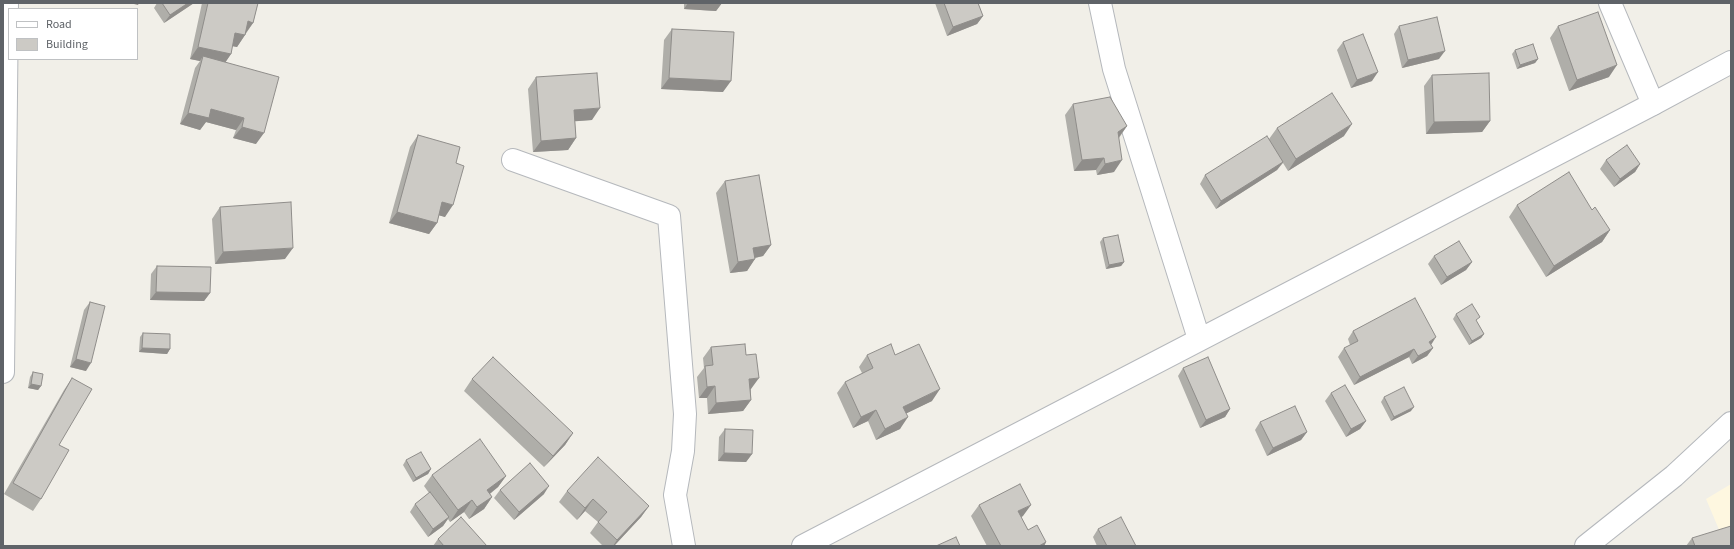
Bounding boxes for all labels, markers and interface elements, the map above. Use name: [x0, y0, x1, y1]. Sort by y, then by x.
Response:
legend: [8, 8, 138, 60]
text: Road: [46, 16, 72, 33]
text: Building: [46, 36, 88, 53]

